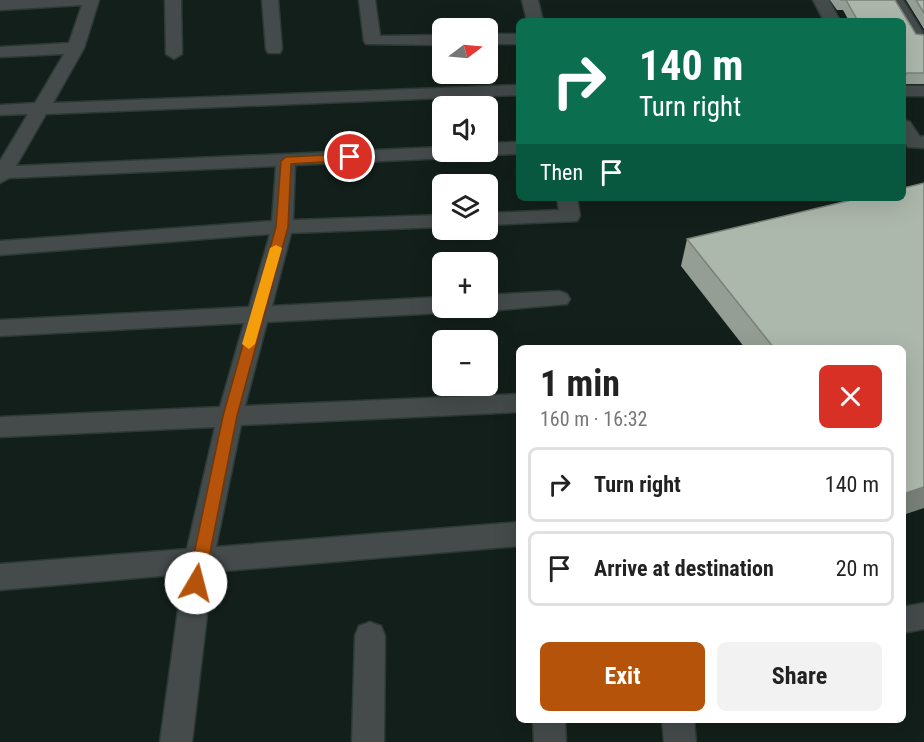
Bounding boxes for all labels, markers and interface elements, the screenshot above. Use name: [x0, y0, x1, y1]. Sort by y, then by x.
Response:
north arrow: [432, 18, 498, 84]
map controls: [432, 18, 498, 396]
text: 140 m: [639, 41, 744, 90]
icon: right: [540, 42, 618, 120]
text: Turn right: [639, 91, 741, 123]
button: sound: [432, 96, 498, 162]
pin: [324, 131, 375, 182]
icon: arrive: [333, 140, 366, 173]
icon: arrive: [595, 156, 628, 189]
text: Then: [540, 160, 583, 185]
button: layers: [432, 174, 498, 240]
button: +: [432, 252, 498, 318]
button: −: [432, 330, 498, 396]
text: 1 min: [540, 363, 620, 405]
button: close: [819, 365, 882, 428]
text: 160 m · 16:32: [540, 407, 647, 431]
icon: right: [543, 468, 576, 501]
text: Turn right: [594, 472, 681, 497]
text: 140 m: [825, 472, 879, 497]
position arrow: [164, 551, 228, 615]
icon: arrive: [543, 552, 576, 585]
text: Arrive at destination: [594, 556, 774, 581]
text: 20 m: [836, 556, 879, 581]
button: Exit: [540, 642, 705, 711]
button: Share: [717, 642, 882, 711]

